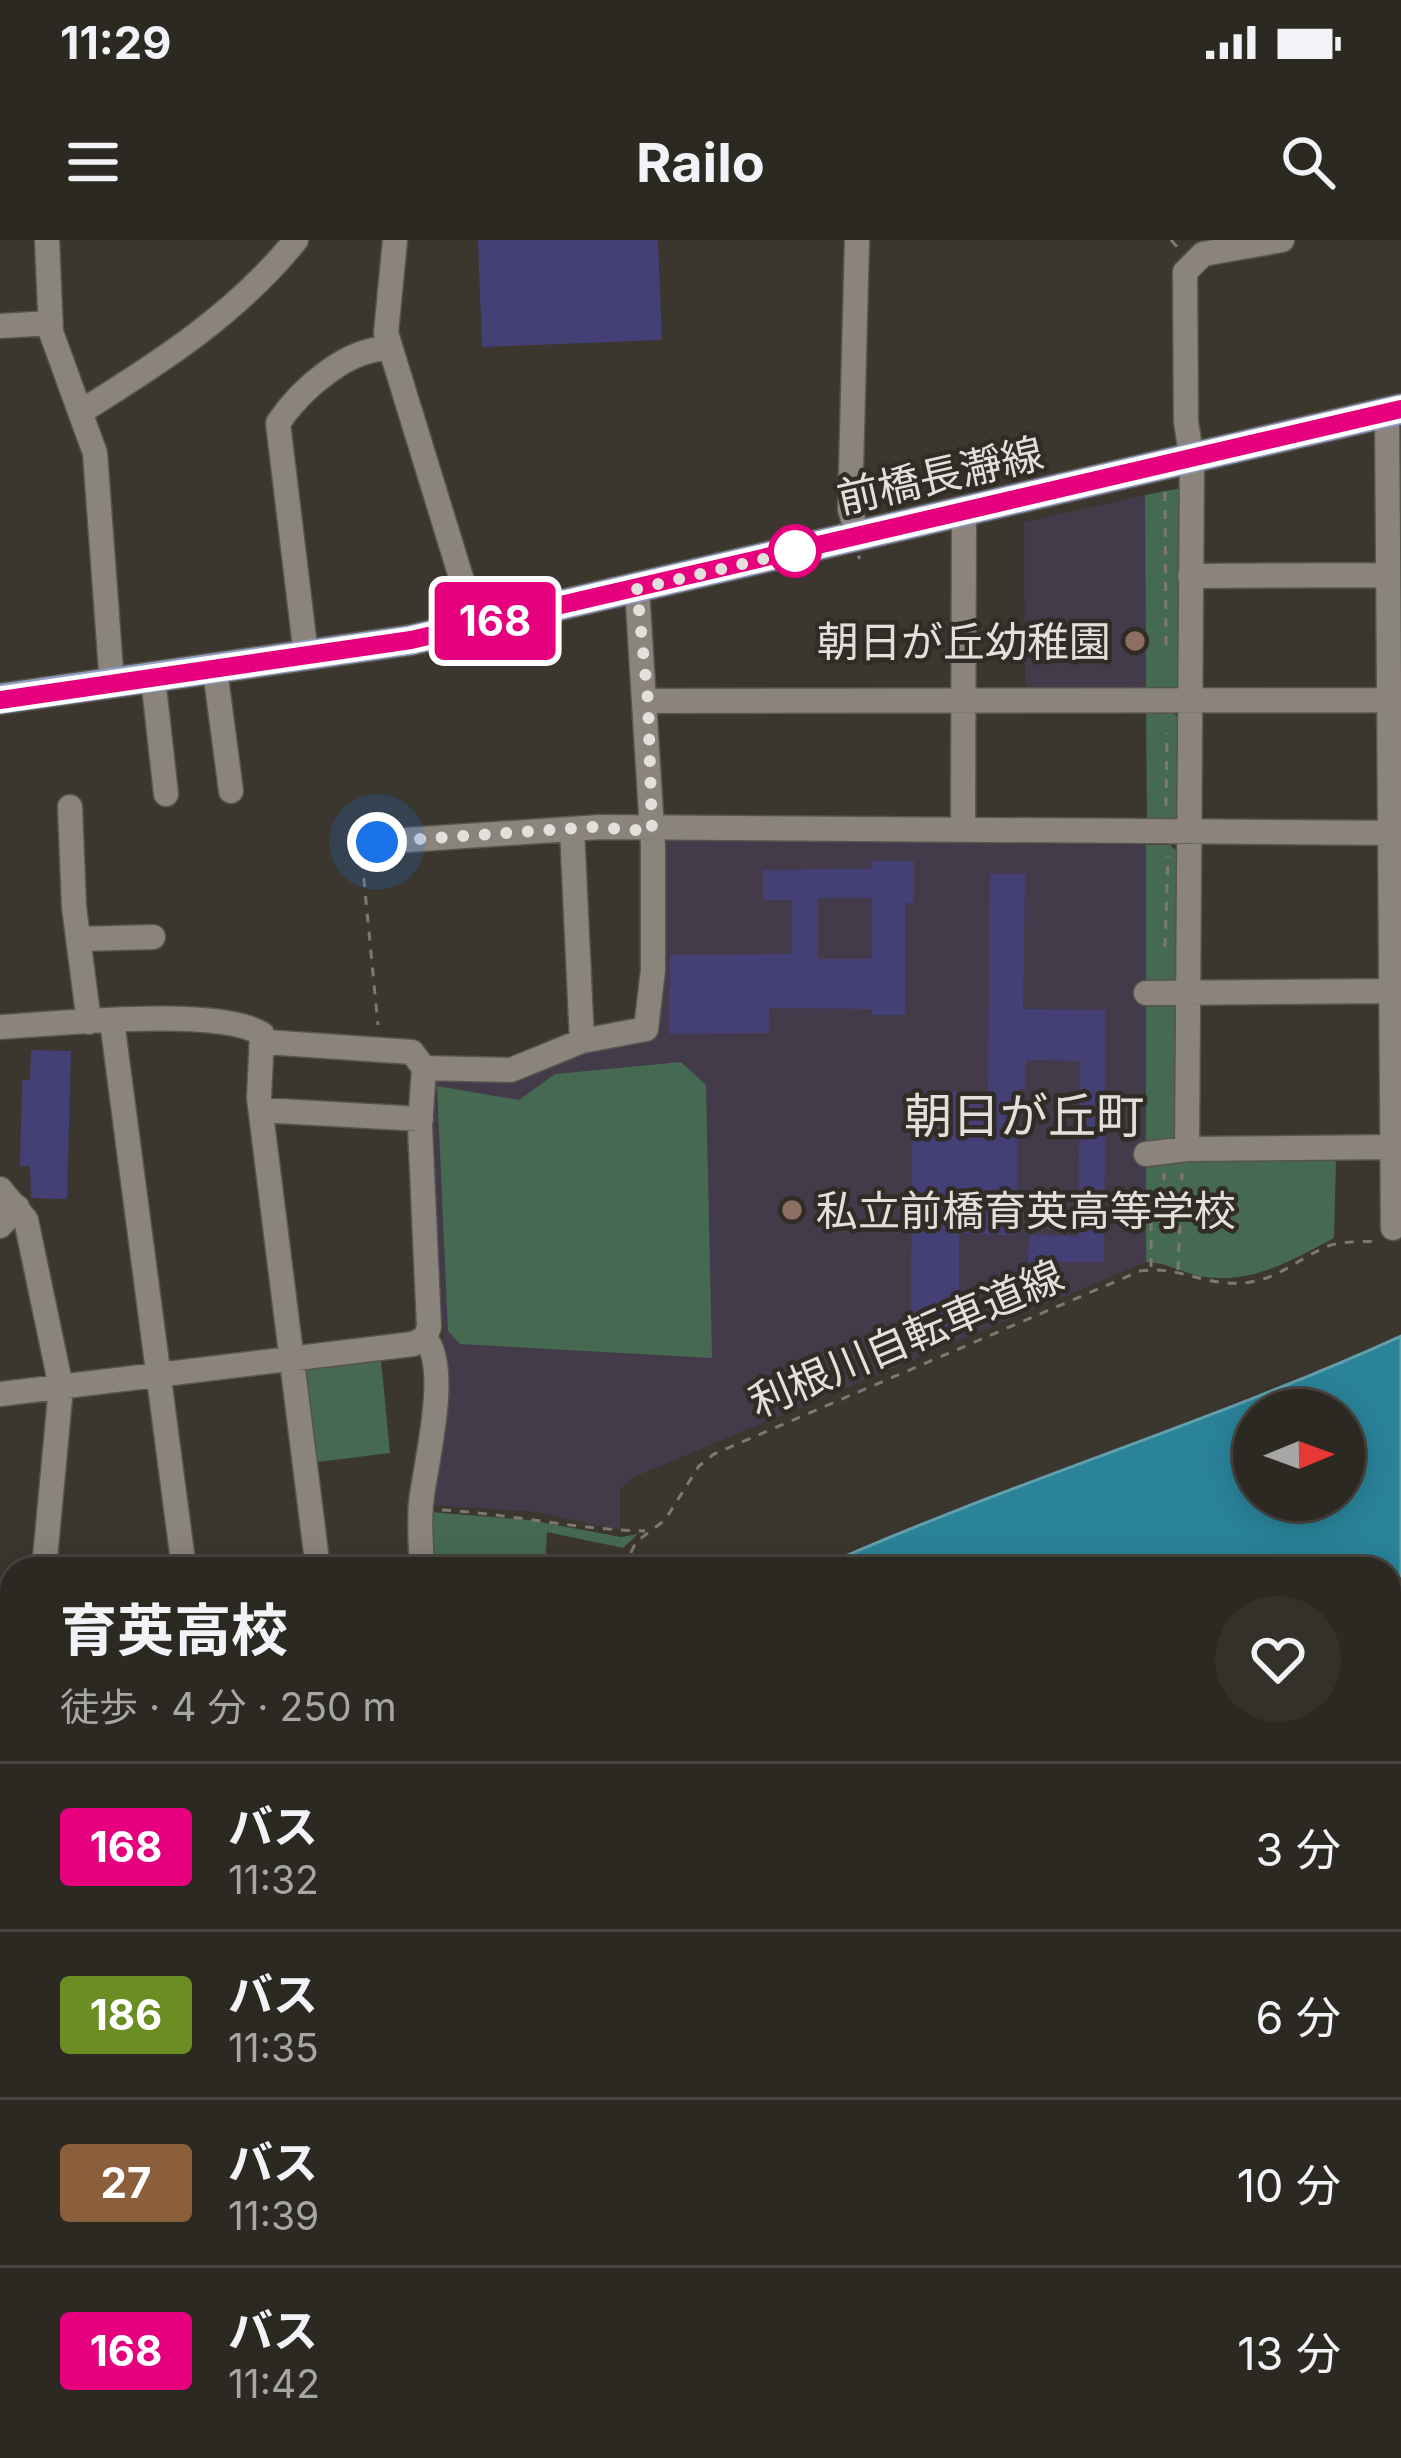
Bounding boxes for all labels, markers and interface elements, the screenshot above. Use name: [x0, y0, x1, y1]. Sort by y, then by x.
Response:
text: 11:29: [60, 15, 171, 70]
icon: menu: [60, 129, 126, 195]
icon: search: [1275, 129, 1341, 195]
text: Railo: [636, 130, 765, 195]
street label: 前橋長瀞線: [832, 427, 1048, 523]
unlabelled marker: [770, 526, 820, 576]
line badge: 168: [426, 582, 564, 660]
text: 168: [459, 595, 531, 646]
place label: 朝日が丘幼稚園: [817, 616, 1111, 667]
marker: 朝日が丘幼稚園: [1122, 628, 1148, 654]
your location: [347, 812, 407, 872]
district label: 朝日が丘町: [904, 1086, 1144, 1145]
place label: 私立前橋育英高等学校: [816, 1185, 1236, 1236]
marker: 私立前橋育英高等学校: [779, 1197, 805, 1223]
street label: 利根川自転車道線: [741, 1249, 1071, 1427]
north arrow: [1233, 1389, 1365, 1521]
map controls: [1233, 1389, 1365, 1521]
text: 育英高校: [60, 1596, 288, 1665]
button: heart: [1215, 1596, 1341, 1722]
text: 徒歩 · 4 分 · 250 m: [60, 1683, 397, 1730]
text: バス: [228, 1799, 318, 1854]
text: 168: [90, 1821, 162, 1872]
text: 3 分: [1256, 1822, 1341, 1877]
text: 11:32: [228, 1856, 319, 1903]
text: バス: [228, 1967, 318, 2022]
text: 186: [90, 1989, 162, 2040]
text: 6 分: [1255, 1990, 1341, 2045]
text: 11:35: [228, 2024, 319, 2071]
text: バス: [228, 2135, 318, 2190]
text: 27: [101, 2157, 151, 2208]
text: 10 分: [1237, 2158, 1341, 2213]
text: 11:39: [228, 2192, 319, 2239]
text: バス: [228, 2303, 318, 2358]
text: 168: [90, 2325, 162, 2376]
text: 13 分: [1237, 2326, 1341, 2381]
text: 11:42: [228, 2360, 320, 2407]

